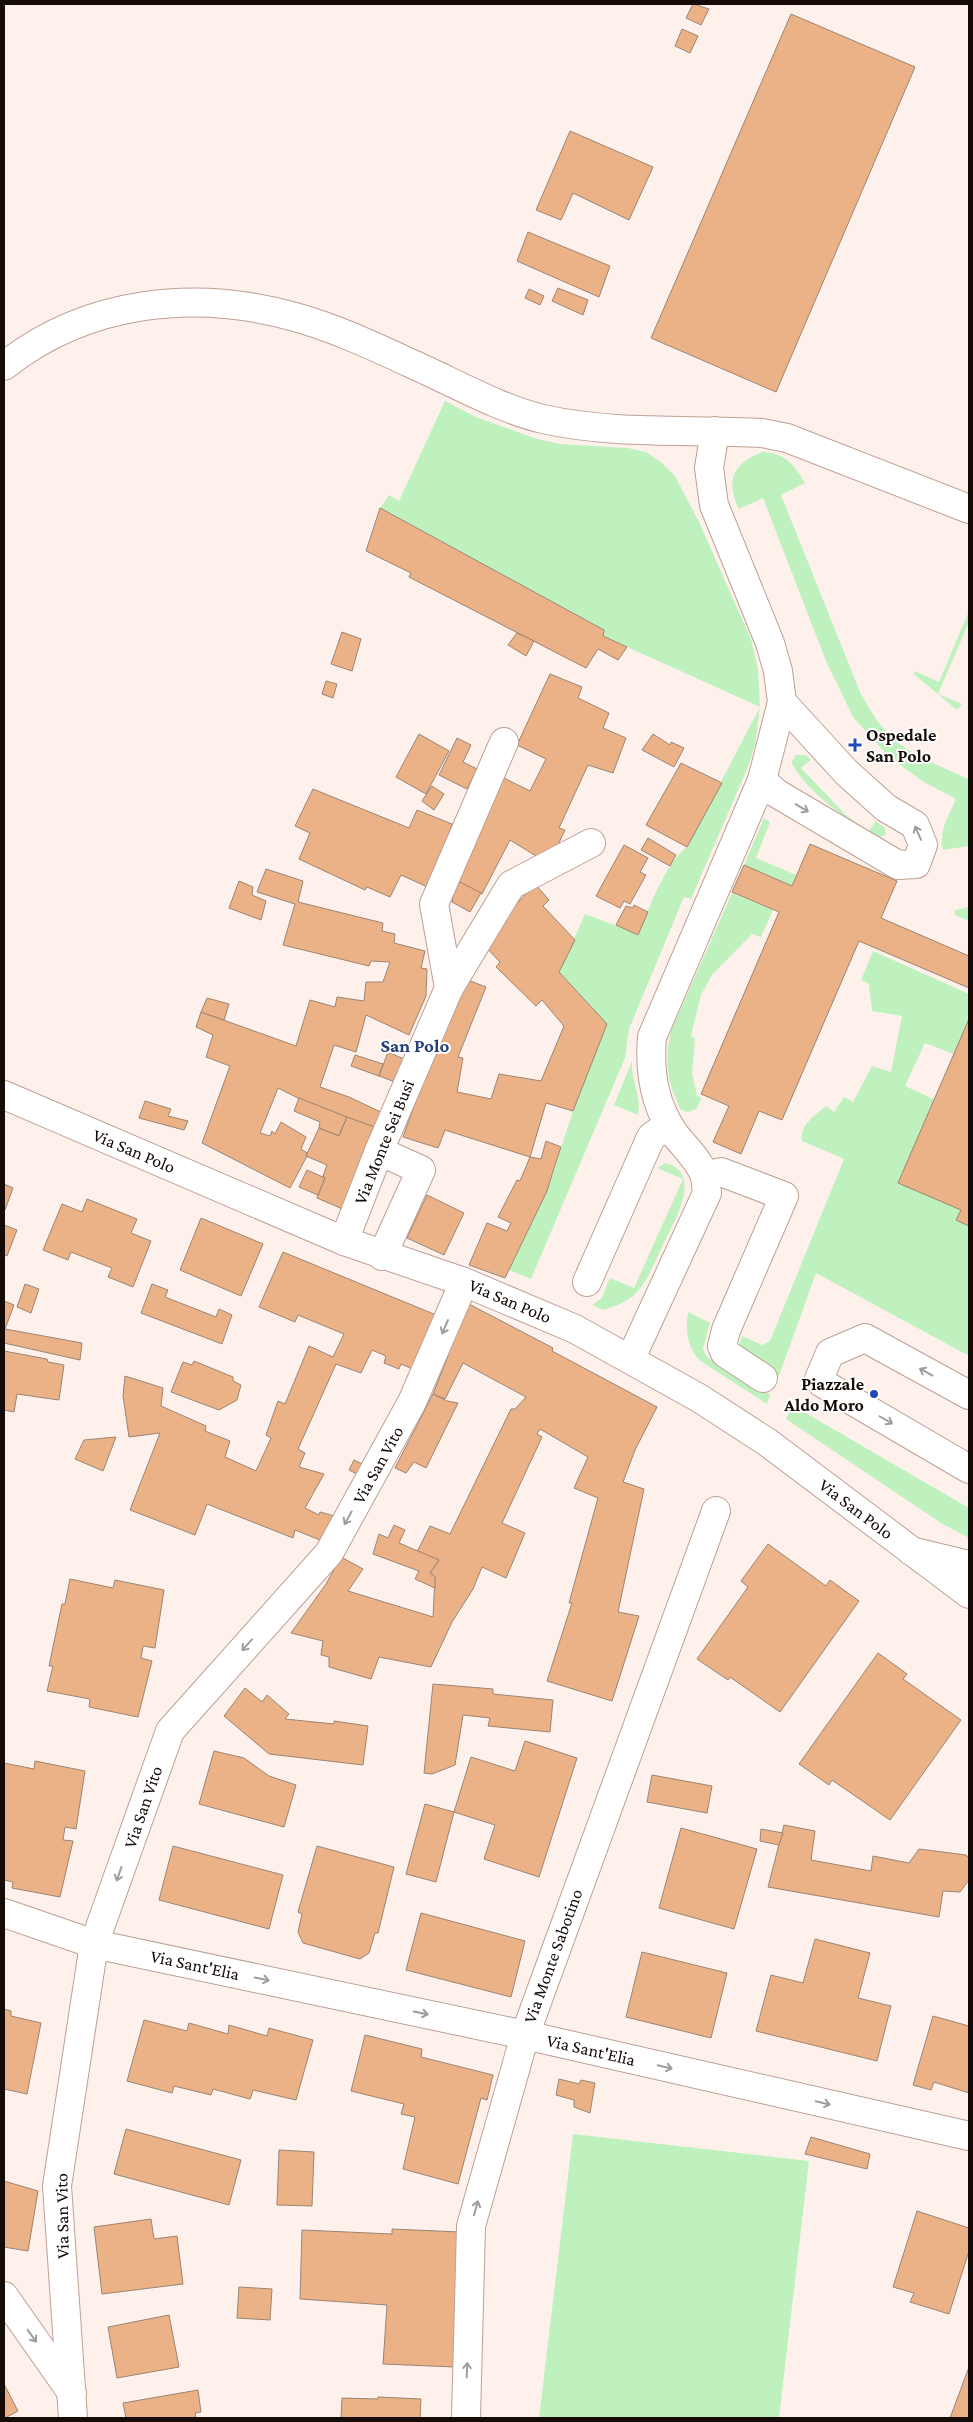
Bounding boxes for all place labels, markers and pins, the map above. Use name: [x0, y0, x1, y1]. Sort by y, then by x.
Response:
place label: Ospedale San Polo: [866, 725, 936, 766]
marker: Ospedale San Polo: [848, 738, 862, 752]
place label: Piazzale Aldo Moro: [783, 1374, 864, 1415]
marker: Piazzale Aldo Moro: [868, 1388, 880, 1400]

